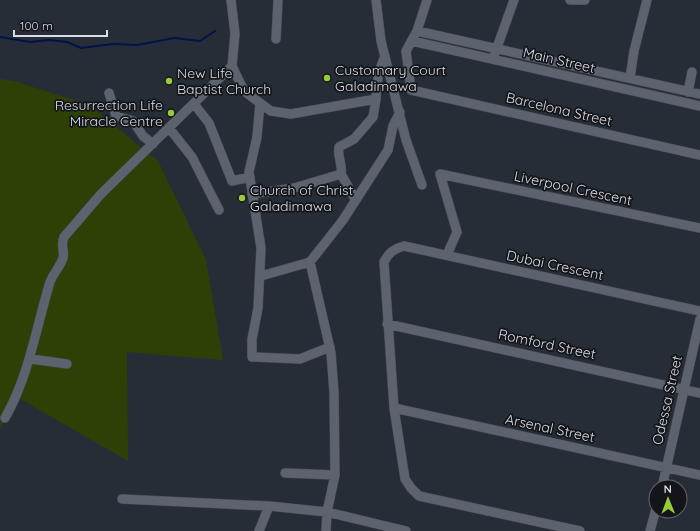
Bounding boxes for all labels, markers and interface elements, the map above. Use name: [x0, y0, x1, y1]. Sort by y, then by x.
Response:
scale bar: [14, 12, 107, 38]
text: 100 m: [20, 18, 53, 33]
street label: Main Street: [521, 43, 597, 77]
place label: Customary Court Galadimawa: [335, 61, 446, 95]
place label: New Life Baptist Church: [177, 64, 271, 98]
marker: Customary Court Galadimawa: [322, 73, 332, 83]
marker: New Life Baptist Church: [164, 76, 174, 86]
street label: Barcelona Street: [504, 88, 614, 130]
place label: Resurrection Life Miracle Centre: [55, 96, 163, 130]
marker: Resurrection Life Miracle Centre: [166, 108, 176, 118]
street label: Liverpool Crescent: [512, 167, 634, 209]
place label: Church of Christ Galadimawa: [250, 181, 354, 215]
marker: Church of Christ Galadimawa: [237, 193, 247, 203]
street label: Dubai Crescent: [505, 246, 605, 284]
street label: Romford Street: [497, 325, 598, 363]
street label: Odessa Street: [648, 353, 686, 446]
street label: Arsenal Street: [504, 410, 597, 446]
north arrow: [648, 479, 688, 519]
text: N: [664, 482, 672, 496]

